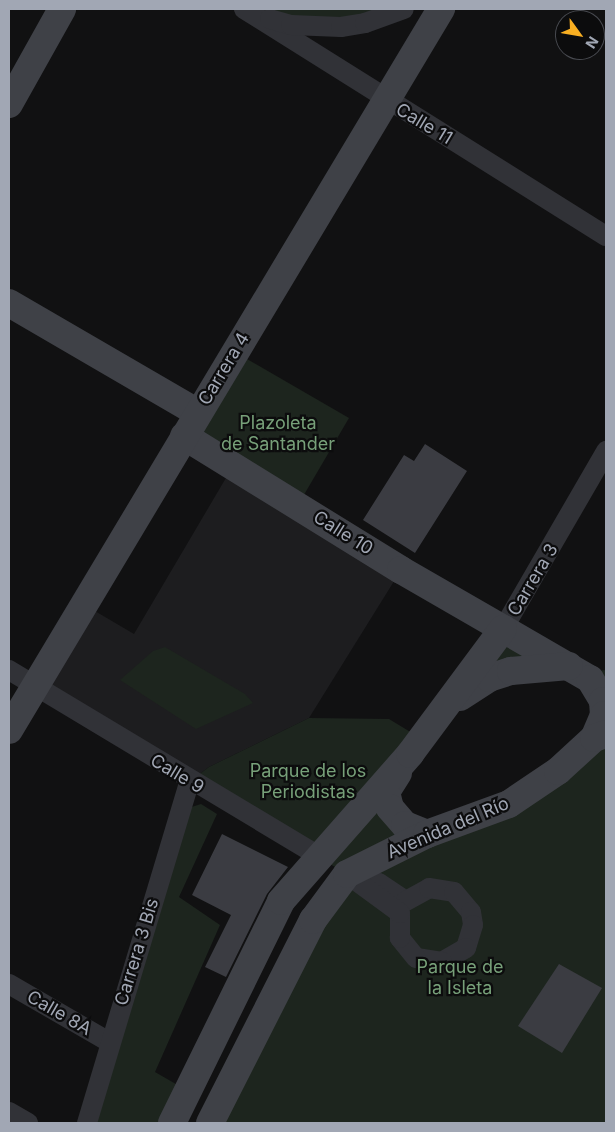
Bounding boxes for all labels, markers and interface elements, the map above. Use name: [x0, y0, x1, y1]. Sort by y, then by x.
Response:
north arrow: [555, 10, 605, 60]
text: N: [582, 34, 602, 52]
street label: Calle 11: [392, 99, 456, 149]
street label: Carrera 4: [194, 329, 254, 409]
park label: Plazoleta de Santander: [221, 413, 335, 456]
street label: Calle 10: [309, 506, 377, 560]
street label: Carrera 3: [503, 540, 563, 620]
street label: Calle 9: [146, 750, 208, 798]
park label: Parque de los Periodistas: [250, 761, 366, 804]
street label: Avenida del Río: [384, 793, 512, 863]
street label: Carrera 3 Bis: [110, 896, 164, 1008]
park label: Parque de la Isleta: [417, 957, 503, 1000]
street label: Calle 8A: [23, 986, 95, 1040]

